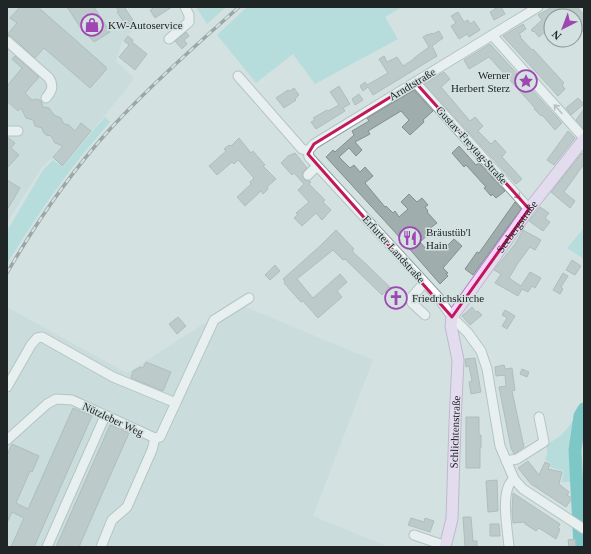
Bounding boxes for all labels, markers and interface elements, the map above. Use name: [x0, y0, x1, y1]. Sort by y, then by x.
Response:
north arrow: [543, 8, 583, 48]
shop icon: KW-Autoservice: [79, 12, 105, 38]
place label: KW-Autoservice: [108, 19, 183, 31]
text: N: [549, 28, 563, 43]
street label: Arndtstraße: [387, 65, 437, 103]
place icon: Werner Herbert Sterz: [513, 68, 539, 94]
place label: Werner Herbert Sterz: [451, 69, 510, 94]
street label: Gustav-Freytag-Straße: [434, 104, 510, 186]
one-way arrow: [553, 104, 563, 114]
one-way arrow: [511, 189, 520, 199]
street label: Seebergstraße: [494, 198, 540, 255]
street label: Erfurter Landstraße: [361, 213, 427, 285]
restaurant icon: Bräustüb'l Hain: [397, 225, 423, 251]
place label: Bräustüb'l Hain: [426, 226, 471, 251]
church icon: Friedrichskirche: [383, 285, 409, 311]
place label: Friedrichskirche: [412, 292, 484, 304]
street label: Schlichtenstraße: [448, 395, 462, 468]
street label: Nützleber Weg: [81, 400, 146, 439]

